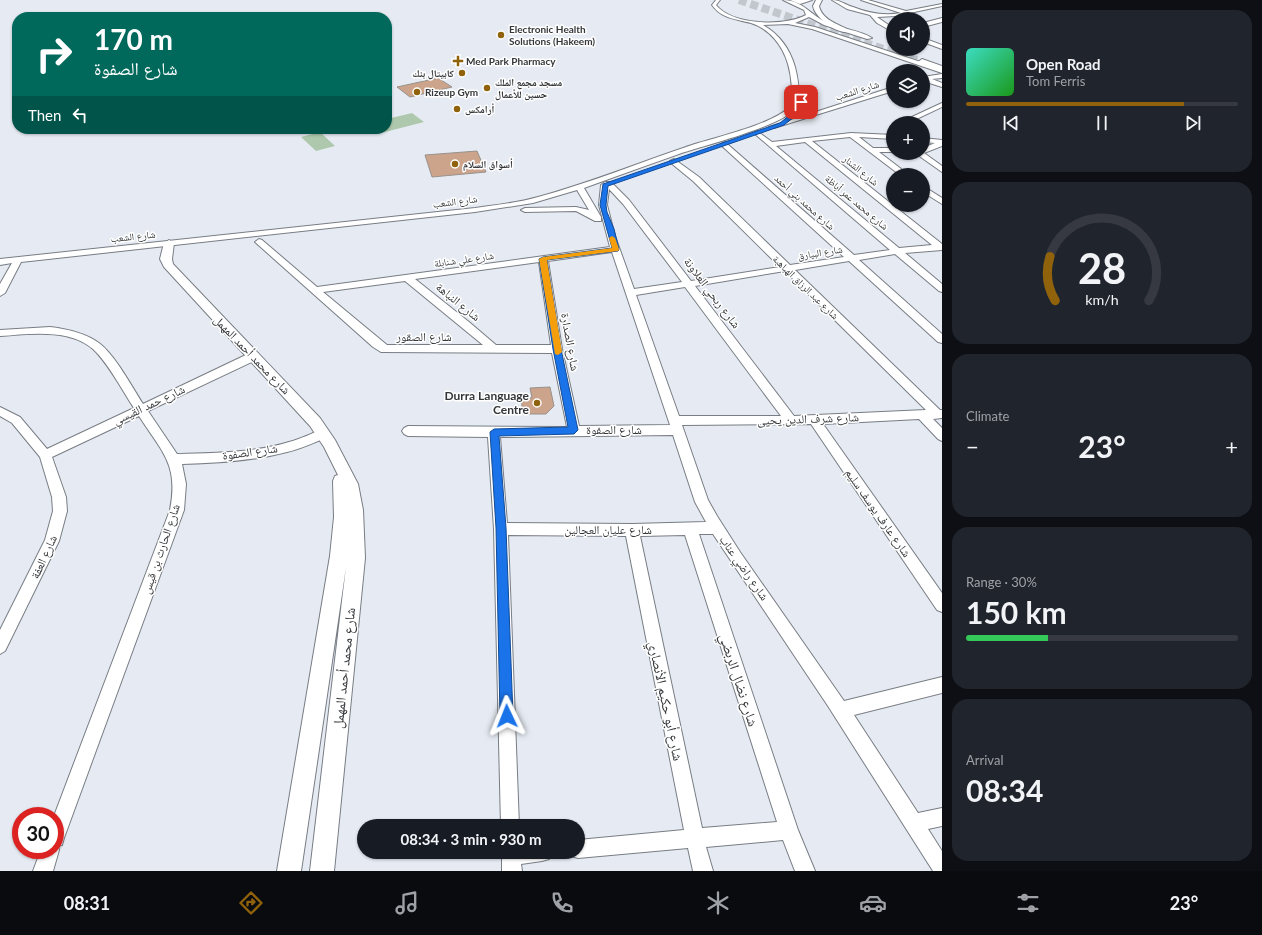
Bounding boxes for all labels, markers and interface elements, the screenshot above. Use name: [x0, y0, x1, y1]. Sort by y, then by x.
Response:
map controls: [886, 12, 930, 212]
button: sound: [886, 12, 930, 56]
text: 170 m: [94, 22, 173, 56]
place label: Electronic Health Solutions (Hakeem): [509, 23, 595, 47]
icon: right: [28, 28, 80, 80]
marker: Electronic Health Solutions (Hakeem): [496, 30, 506, 40]
place label: Med Park Pharmacy: [466, 55, 556, 67]
text: Open Road: [1026, 55, 1101, 73]
marker: Med Park Pharmacy: [453, 56, 463, 66]
text: شارع الصفوة: [94, 57, 178, 79]
button: layers: [886, 64, 930, 108]
place label: كابيتال بنك: [412, 67, 455, 80]
marker: كابيتال بنك: [457, 68, 467, 78]
text: Tom Ferris: [1026, 73, 1085, 89]
place label: مسجد مجمع الملك حسين للأعمال: [495, 76, 562, 101]
street label: شارع الشعب: [834, 77, 881, 104]
marker: مسجد مجمع الملك حسين للأعمال: [482, 83, 492, 93]
pin: [784, 85, 818, 119]
place label: Rizeup Gym: [425, 86, 478, 98]
marker: Rizeup Gym: [412, 87, 422, 97]
icon: arrive: [790, 91, 812, 113]
place label: أرامكس: [465, 103, 494, 116]
icon: left: [69, 104, 91, 126]
marker: أرامكس: [452, 104, 462, 114]
text: Then: [28, 106, 61, 124]
icon: previous: [1000, 112, 1022, 134]
icon: pause: [1091, 112, 1113, 134]
icon: next: [1182, 112, 1204, 134]
button: +: [886, 116, 930, 160]
street label: شارع الشنار: [839, 151, 881, 189]
place label: أسواق السلام: [463, 158, 513, 171]
marker: أسواق السلام: [450, 159, 460, 169]
button: −: [886, 168, 930, 212]
street label: شارع محمد بني أحمد: [771, 172, 838, 234]
street label: شارع محمد عمر أباظة: [822, 172, 891, 233]
street label: شارع الشعب: [432, 192, 479, 211]
street label: شارع الشعب: [110, 228, 157, 245]
street label: شارع البيارق: [797, 242, 844, 262]
text: 28: [1078, 243, 1126, 293]
street label: شارع علي شنابلة: [433, 249, 495, 272]
street label: شارع عبد الرزاق الهباهبة: [770, 252, 842, 323]
street label: شارع ربحي العلاونة: [678, 254, 744, 333]
street label: شارع النباهة: [432, 279, 484, 325]
text: km/h: [1085, 291, 1119, 308]
street label: شارع محمد أحمد المهمل: [210, 312, 294, 398]
street label: شارع الصدارة: [557, 312, 583, 372]
street label: شارع الصقور: [395, 329, 452, 345]
street label: شارع حمد القيسي: [110, 381, 189, 431]
place label: Durra Language Centre: [444, 388, 530, 417]
marker: Durra Language Centre: [532, 398, 542, 408]
text: Climate: [966, 408, 1009, 424]
street label: شارع شرف الدين يحيى: [757, 409, 859, 429]
street label: شارع الصفوة: [586, 422, 642, 438]
text: 23°: [1078, 428, 1126, 464]
text: −: [966, 433, 979, 460]
text: +: [1225, 433, 1238, 460]
street label: شارع الصفوة: [221, 440, 279, 464]
street label: شارع عارف يوسف سليم: [841, 465, 915, 561]
street label: شارع الحارث بن قيس: [138, 502, 184, 596]
street label: شارع عليان العجالين: [564, 522, 652, 538]
street label: شارع راضي عناب: [714, 532, 772, 605]
street label: شارع العفة: [27, 533, 61, 581]
text: Range · 30%: [966, 574, 1037, 590]
text: 150 km: [966, 594, 1067, 630]
street label: شارع محمد أحمد المهمل: [329, 607, 360, 730]
street label: شارع نضال الربضي: [713, 631, 763, 730]
street label: شارع أبو حكيم الأنصاري: [642, 640, 687, 763]
position arrow: [486, 695, 528, 737]
text: Arrival: [966, 752, 1003, 768]
text: 08:34: [966, 772, 1043, 808]
speed limit sign: 30: [12, 807, 64, 859]
text: 08:34 · 3 min · 930 m: [401, 830, 541, 848]
icon: directions: [237, 889, 265, 917]
icon: music: [393, 889, 421, 917]
icon: phone: [548, 889, 576, 917]
icon: climate: [704, 889, 732, 917]
icon: car: [859, 889, 887, 917]
icon: filters: [1014, 889, 1042, 917]
text: 08:31: [64, 892, 110, 914]
text: 23°: [1170, 892, 1198, 914]

